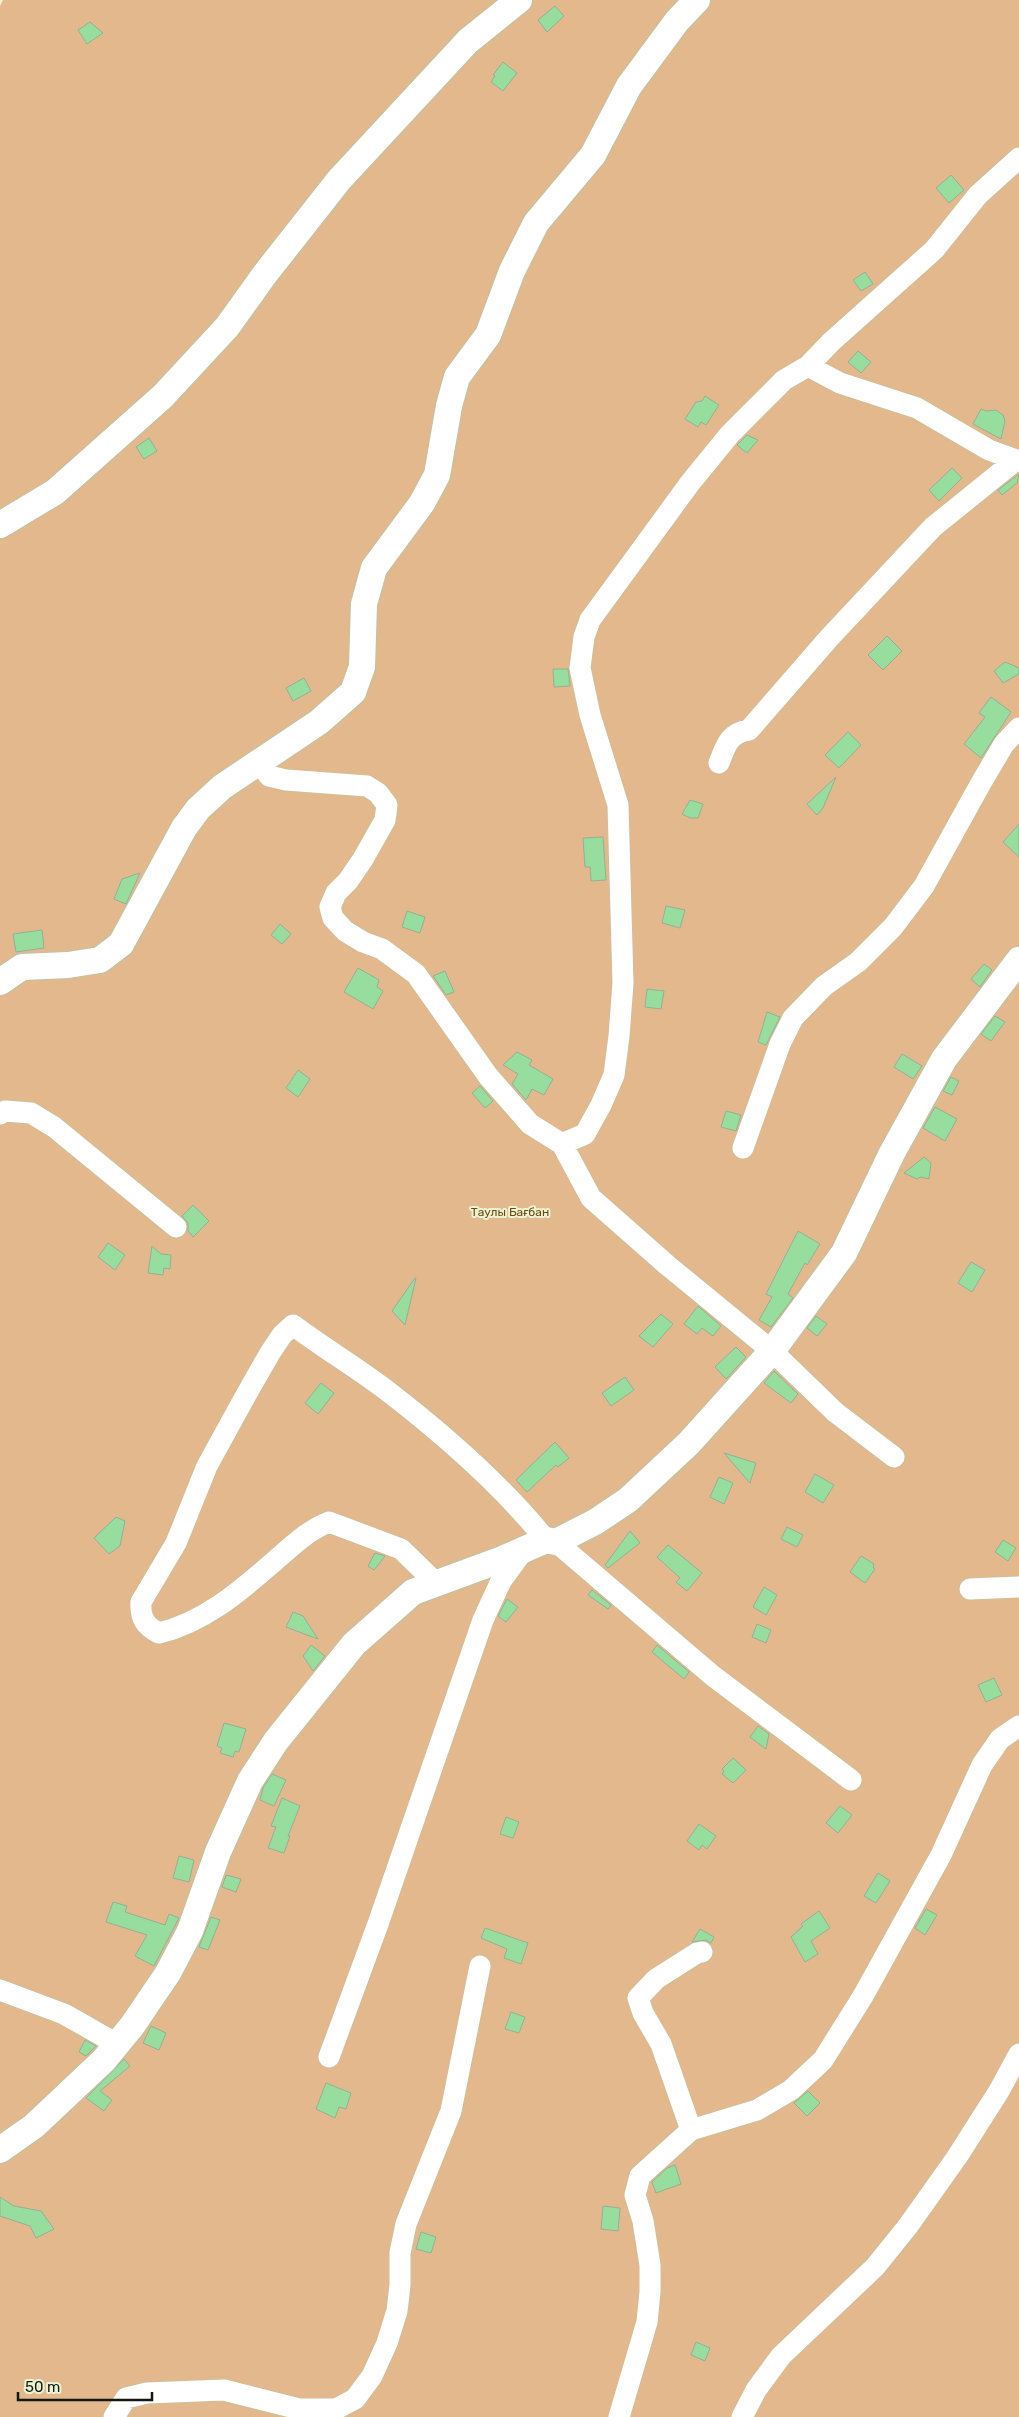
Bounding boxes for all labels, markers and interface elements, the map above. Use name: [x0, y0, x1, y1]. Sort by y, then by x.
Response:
park label: Таулы Бағбан: [471, 1205, 549, 1219]
scale bar: [18, 2370, 151, 2402]
text: 50 m: [25, 2378, 60, 2396]

